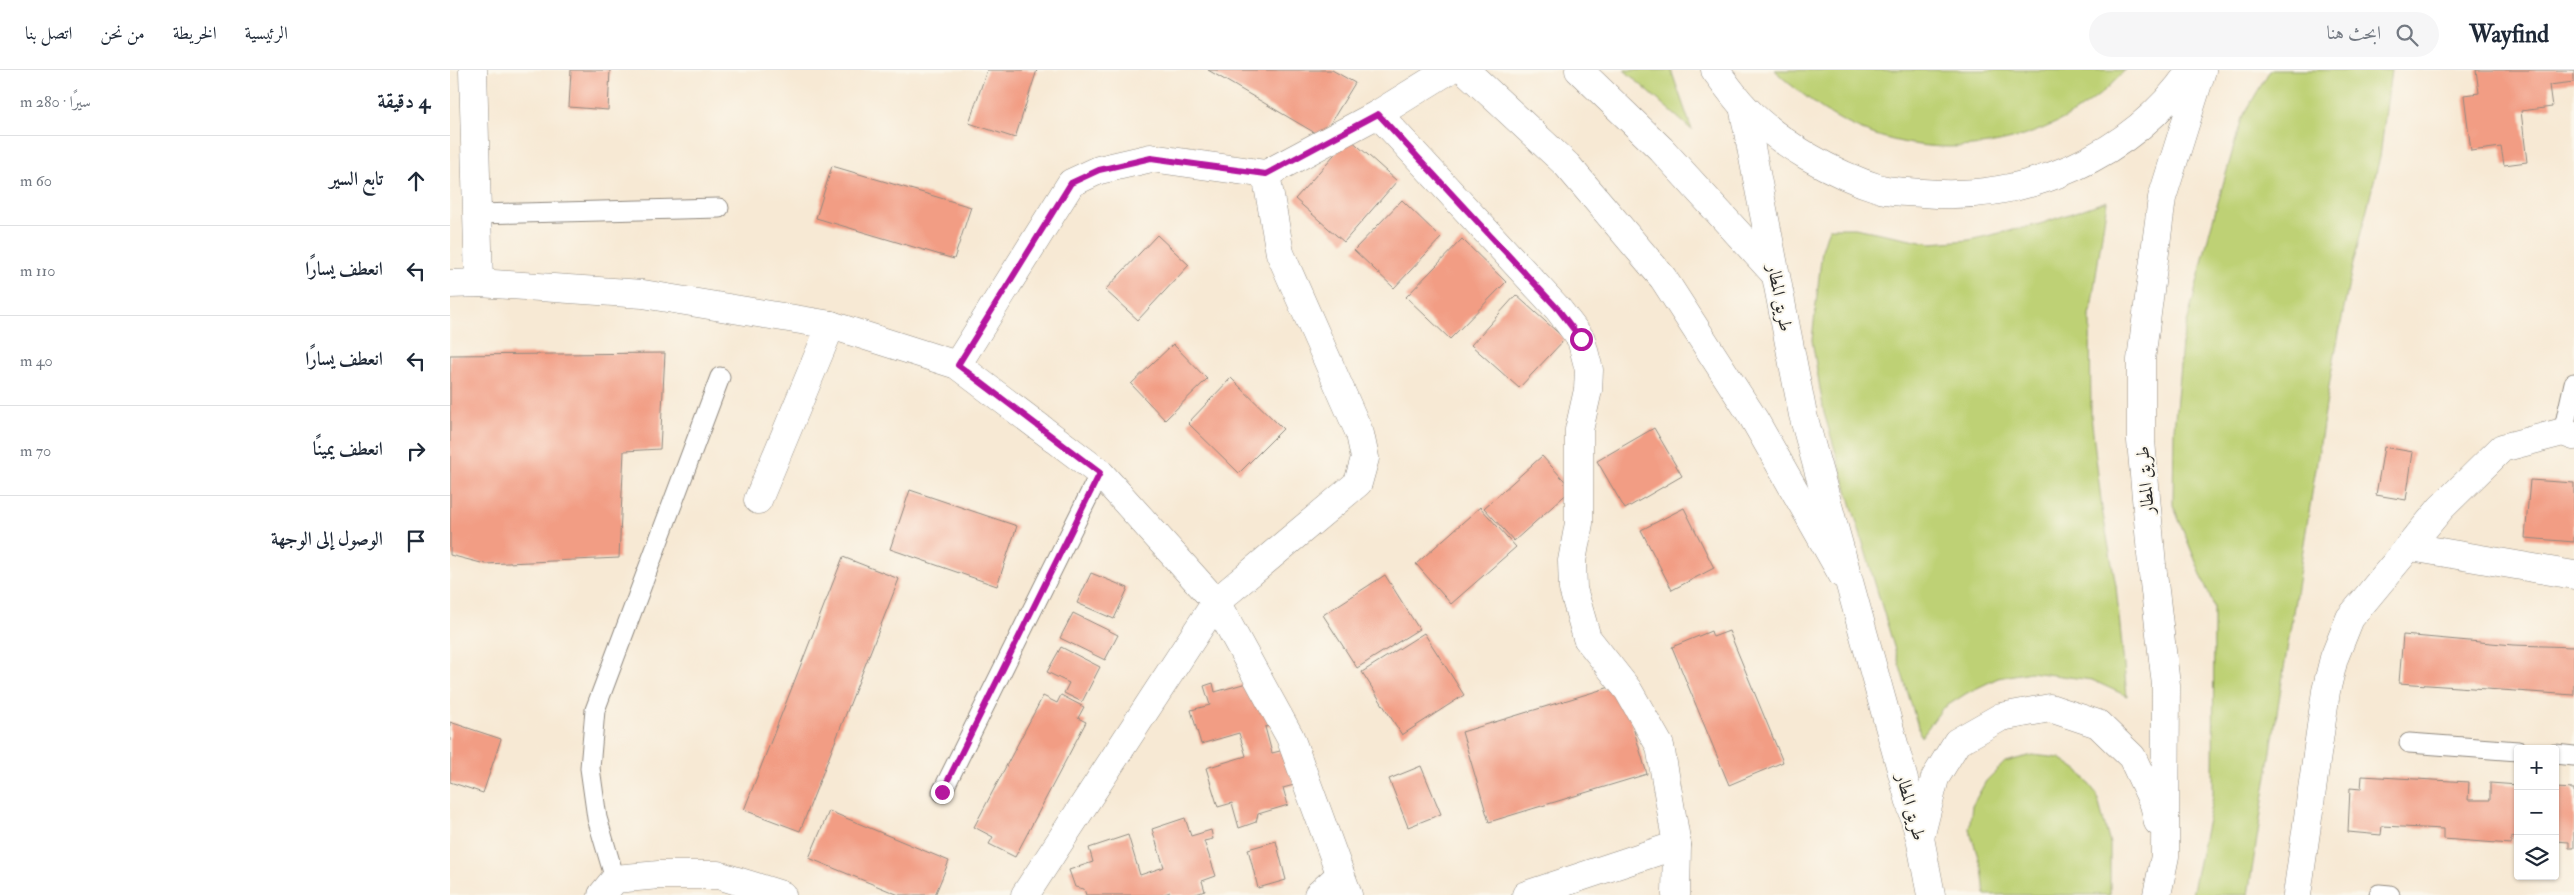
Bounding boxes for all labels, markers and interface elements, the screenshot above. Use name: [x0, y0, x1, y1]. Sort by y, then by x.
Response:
search box: [2089, 12, 2439, 57]
text: Wayfind: [2469, 19, 2549, 50]
text: ابحث هنا: [2327, 21, 2381, 45]
icon: search: [2393, 21, 2421, 49]
text: اتصل بنا: [25, 22, 72, 45]
text: من نحن: [100, 22, 145, 45]
text: الخريطة: [173, 22, 217, 45]
text: الرئيسية: [245, 22, 288, 45]
text: 4 دقيقة: [378, 88, 430, 115]
text: سيرًا · 280 m: [20, 92, 91, 112]
text: تابع السير: [329, 167, 383, 191]
icon: ahead: [402, 167, 430, 195]
text: 60 m: [20, 171, 52, 191]
text: انعطف يسارًا: [305, 257, 383, 281]
icon: left: [402, 257, 430, 285]
street label: طريق المطار: [1761, 260, 1797, 334]
text: 110 m: [20, 261, 55, 281]
route start: [1570, 328, 1593, 351]
text: انعطف يسارًا: [305, 347, 383, 371]
icon: left: [402, 347, 430, 375]
text: 40 m: [20, 351, 53, 371]
text: انعطف يمينًا: [313, 437, 383, 461]
icon: right: [402, 437, 430, 465]
text: 70 m: [20, 441, 51, 461]
street label: طريق المطار: [2131, 445, 2160, 517]
text: الوصول إلى الوجهة: [271, 527, 383, 551]
icon: arrive: [402, 527, 430, 555]
map controls: [2514, 745, 2559, 880]
button: +: [2514, 745, 2559, 790]
street label: طريق المطار: [1890, 769, 1930, 843]
route end: [931, 781, 954, 804]
button: −: [2514, 790, 2559, 835]
button: layers: [2514, 835, 2559, 880]

